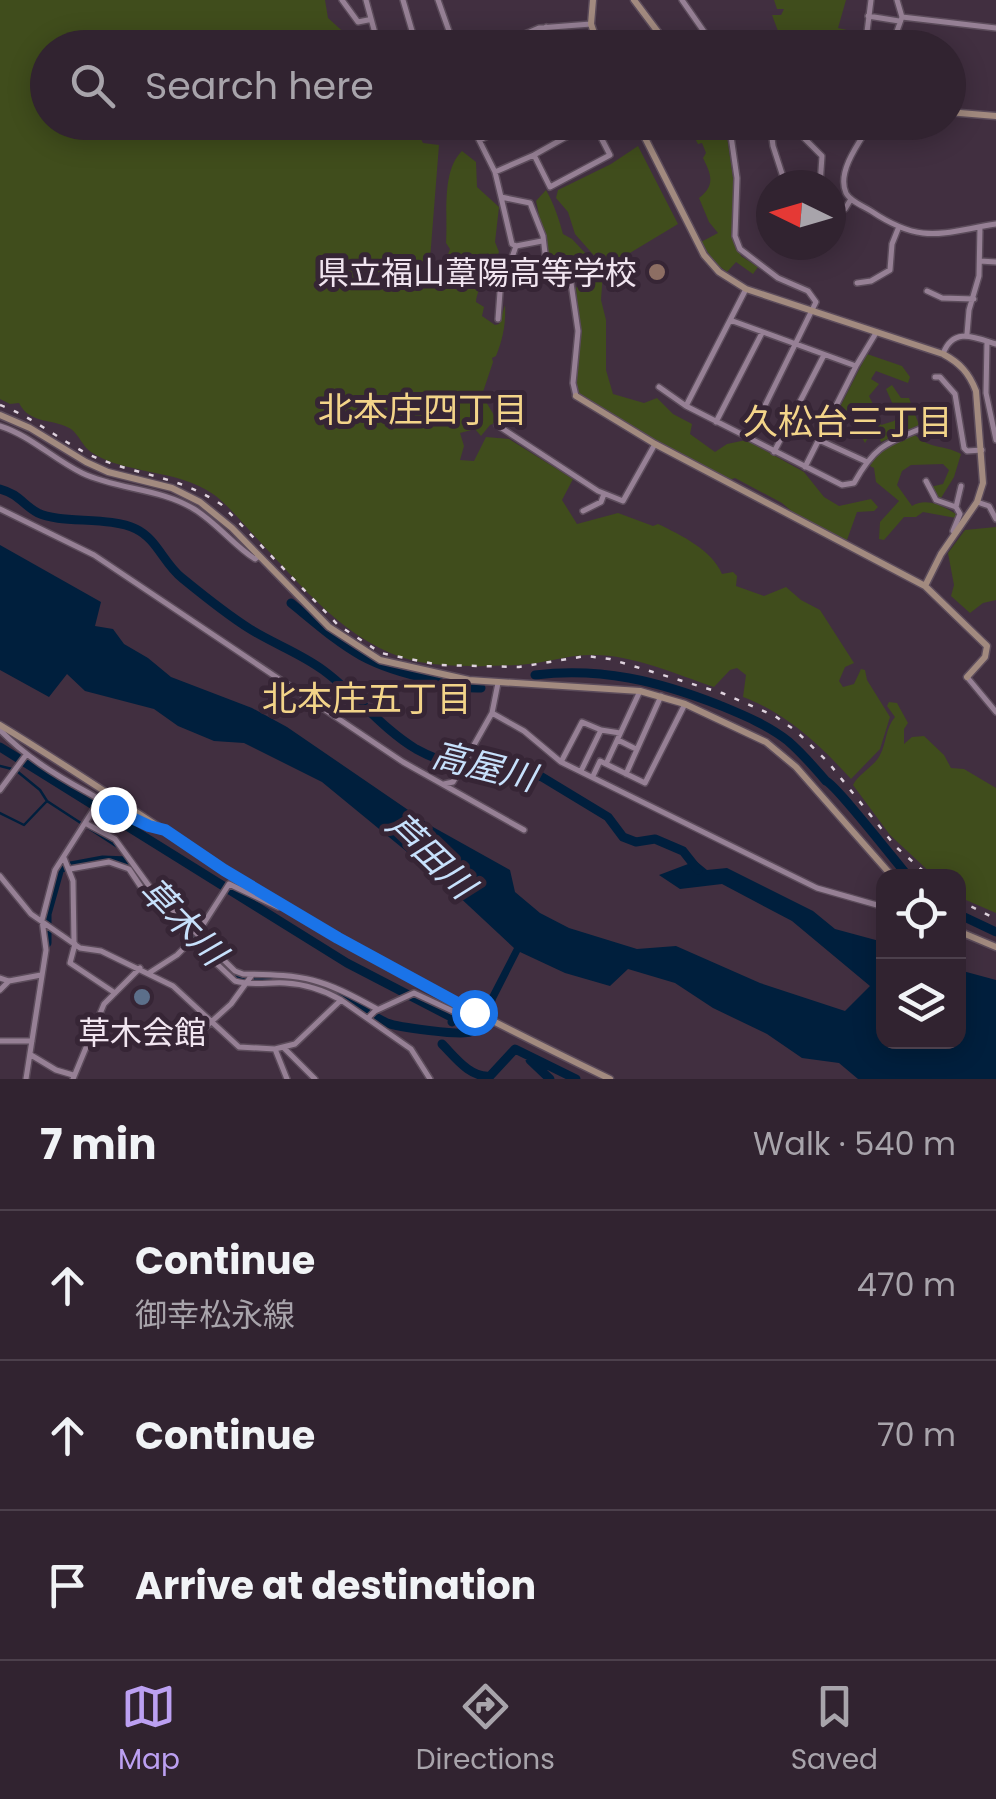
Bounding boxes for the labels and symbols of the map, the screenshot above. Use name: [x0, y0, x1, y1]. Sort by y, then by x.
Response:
north arrow: [756, 170, 846, 260]
place label: 県立福山葦陽高等学校: [317, 250, 637, 295]
marker: 県立福山葦陽高等学校: [646, 261, 668, 283]
district label: 北本庄四丁目: [318, 385, 528, 434]
district label: 久松台三丁目: [743, 397, 953, 446]
district label: 北本庄五丁目: [262, 674, 472, 723]
water label: 高屋川: [427, 730, 545, 803]
route end: [91, 787, 137, 833]
water label: 芦田川: [376, 801, 489, 912]
water label: 草木川: [129, 866, 240, 979]
marker: 草木会館: [131, 986, 153, 1008]
route start: [452, 990, 498, 1036]
place label: 草木会館: [78, 1010, 206, 1055]

